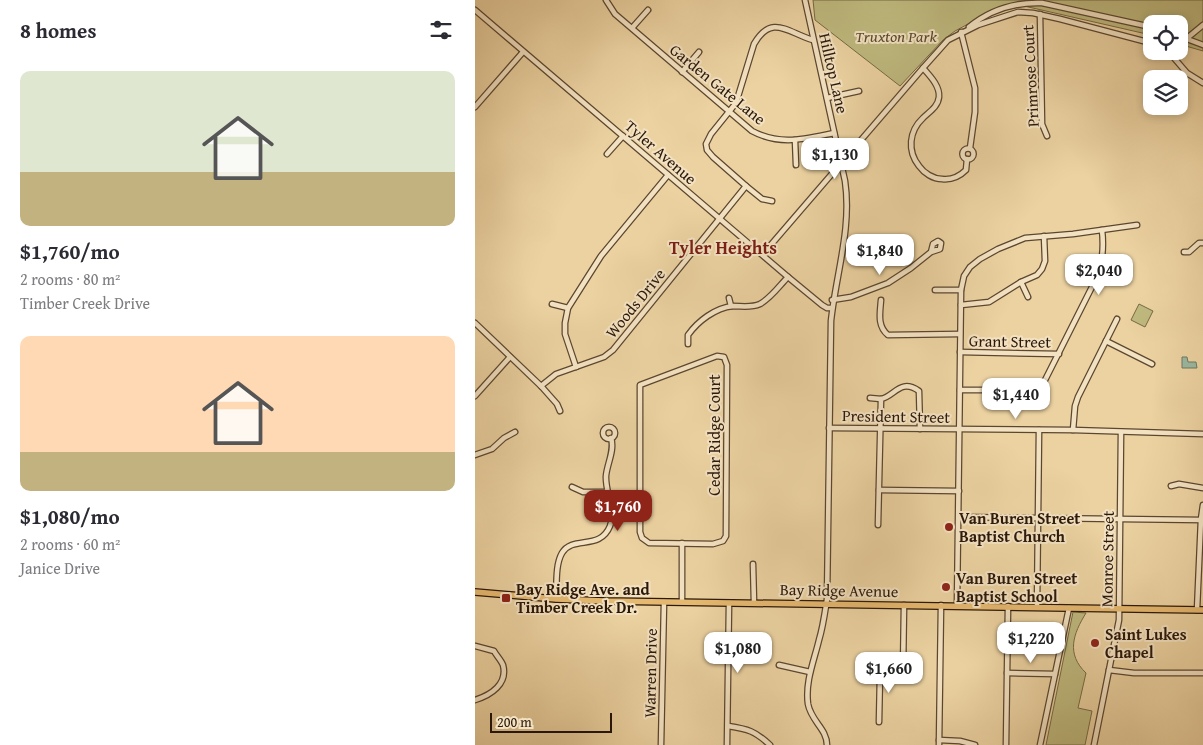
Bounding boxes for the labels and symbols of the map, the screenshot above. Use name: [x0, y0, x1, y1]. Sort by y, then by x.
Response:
park label: Truxton Park: [855, 24, 937, 48]
street label: Primrose Court: [1015, 24, 1045, 128]
street label: Hilltop Lane: [813, 30, 855, 116]
street label: Garden Gate Lane: [665, 38, 771, 130]
street label: Tyler Avenue: [620, 114, 702, 190]
pin: $1,130: [794, 138, 876, 180]
district label: Tyler Heights: [669, 234, 777, 261]
pin: $1,840: [839, 234, 921, 276]
pin: $2,040: [1058, 254, 1140, 296]
street label: Woods Drive: [599, 263, 671, 343]
street label: Grant Street: [969, 328, 1052, 354]
street label: Cedar Ridge Court: [702, 374, 726, 496]
pin: $1,440: [975, 378, 1057, 420]
street label: President Street: [842, 403, 951, 429]
pin: $1,760: [577, 490, 659, 532]
place label: Van Buren Street Baptist Church: [959, 506, 1080, 548]
street label: Monroe Street: [1094, 510, 1120, 607]
marker: Van Buren Street Baptist Church: [943, 521, 955, 533]
place label: Van Buren Street Baptist School: [956, 566, 1077, 608]
place label: Bay Ridge Ave. and Timber Creek Dr.: [516, 577, 651, 619]
street label: Bay Ridge Avenue: [780, 577, 898, 603]
marker: Van Buren Street Baptist School: [940, 581, 952, 593]
marker: Bay Ridge Ave. and Timber Creek Dr.: [500, 592, 512, 604]
pin: $1,220: [990, 622, 1072, 664]
place label: Saint Lukes Chapel: [1105, 622, 1187, 664]
street label: Warren Drive: [637, 628, 663, 718]
pin: $1,080: [697, 632, 779, 674]
marker: Saint Lukes Chapel: [1089, 637, 1101, 649]
pin: $1,660: [848, 652, 930, 694]
scale bar: [490, 710, 613, 733]

